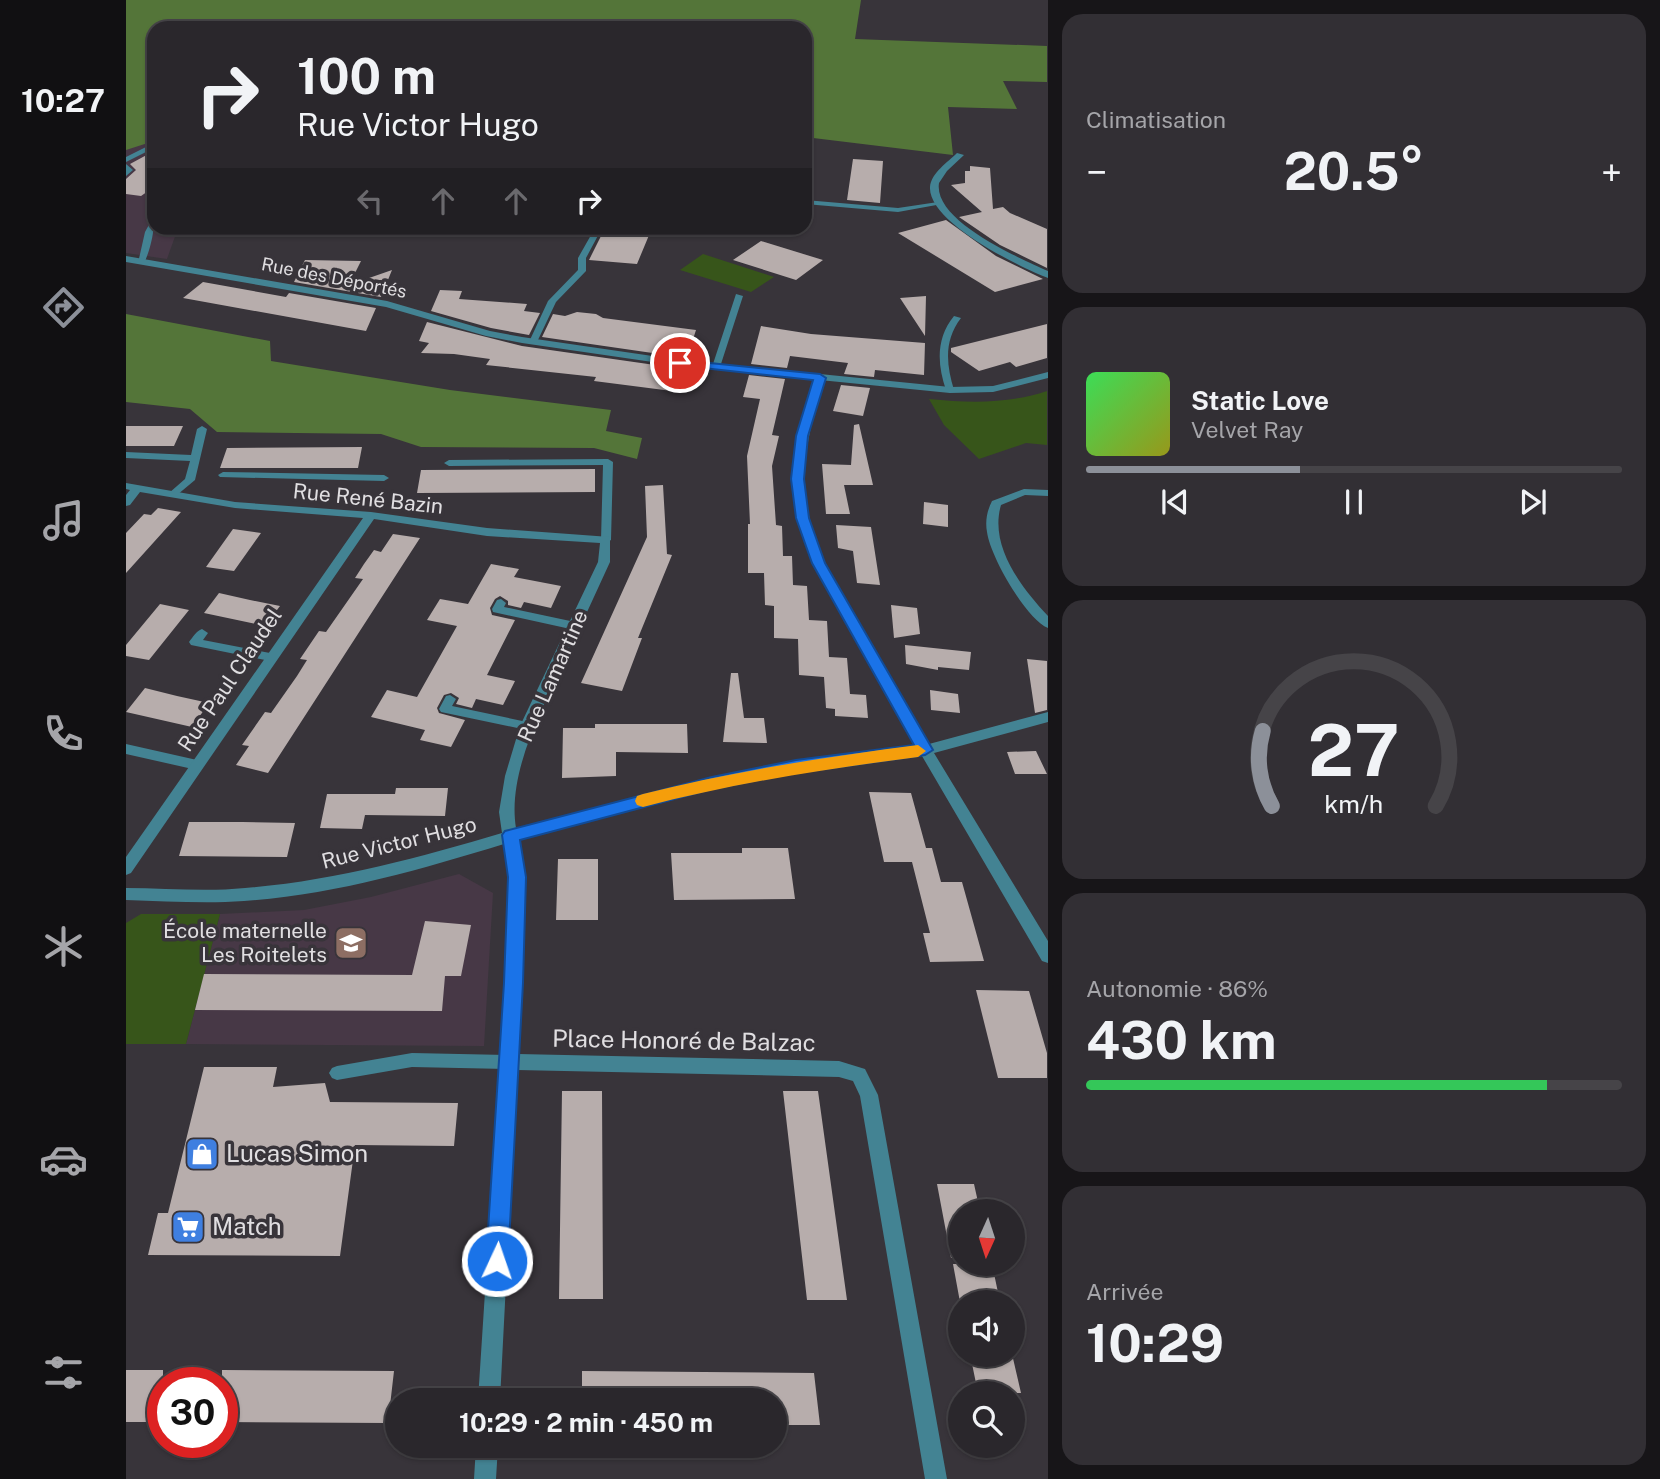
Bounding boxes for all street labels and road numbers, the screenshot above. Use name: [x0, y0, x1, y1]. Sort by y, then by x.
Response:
street label: Rue des Déportés: [260, 253, 408, 302]
street label: Rue René Bazin: [292, 478, 444, 519]
street label: Rue Paul Claudel: [173, 604, 287, 756]
street label: Rue Lamartine: [512, 606, 593, 746]
street label: Rue Victor Hugo: [319, 811, 479, 874]
street label: Place Honoré de Balzac: [552, 1024, 816, 1056]

